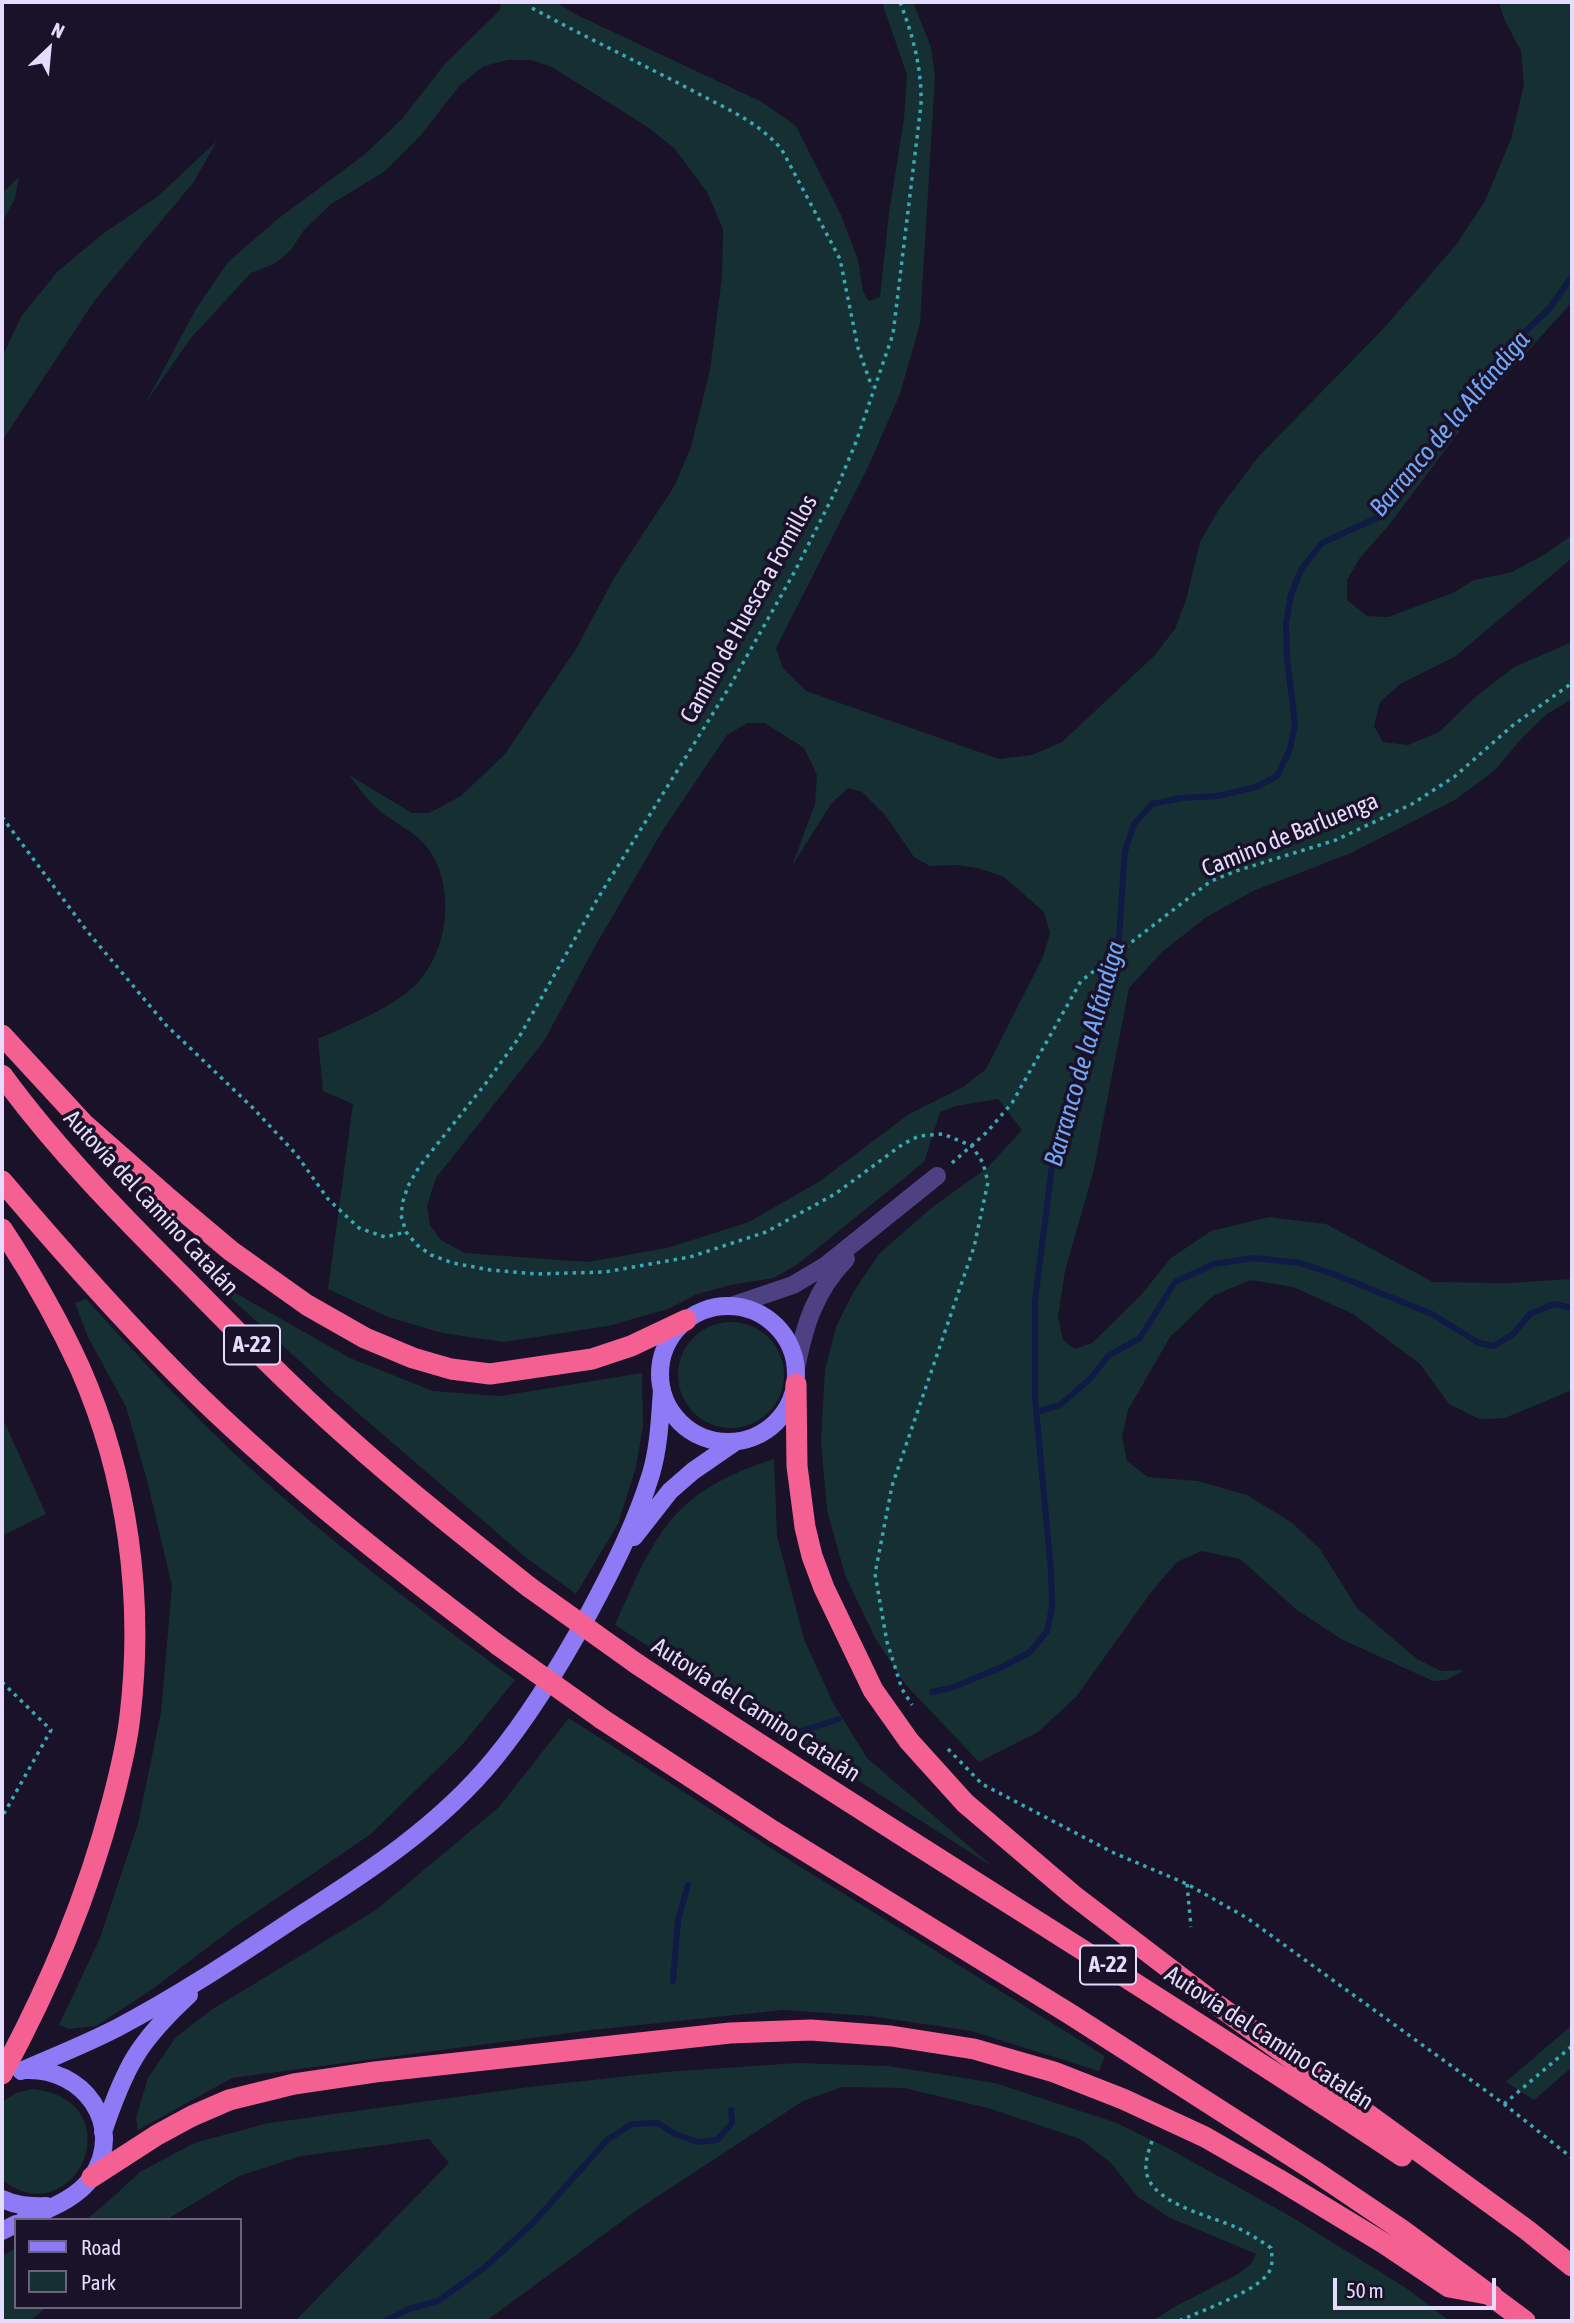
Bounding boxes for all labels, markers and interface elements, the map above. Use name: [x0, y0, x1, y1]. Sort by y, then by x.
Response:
north arrow: [14, 14, 84, 84]
text: N: [48, 18, 68, 42]
water label: Barranco de la Alfándiga: [1363, 325, 1537, 523]
street label: Camino de Huesca a Fornillos: [674, 490, 824, 728]
street label: Camino de Barluenga: [1198, 787, 1382, 883]
water label: Barranco de la Alfándiga: [1038, 938, 1132, 1170]
street label: Autovía del Camino Catalán: [58, 1104, 244, 1302]
road number: A-22: [224, 1326, 280, 1364]
street label: Autovía del Camino Catalán: [646, 1632, 866, 1788]
road number: A-22: [1080, 1946, 1136, 1984]
street label: Autovía del Camino Catalán: [1159, 1960, 1379, 2116]
legend: [14, 2218, 242, 2309]
text: Road: [81, 2235, 121, 2259]
scale bar: [1336, 2264, 1499, 2308]
text: Park: [81, 2270, 116, 2294]
text: 50 m: [1346, 2278, 1384, 2302]

